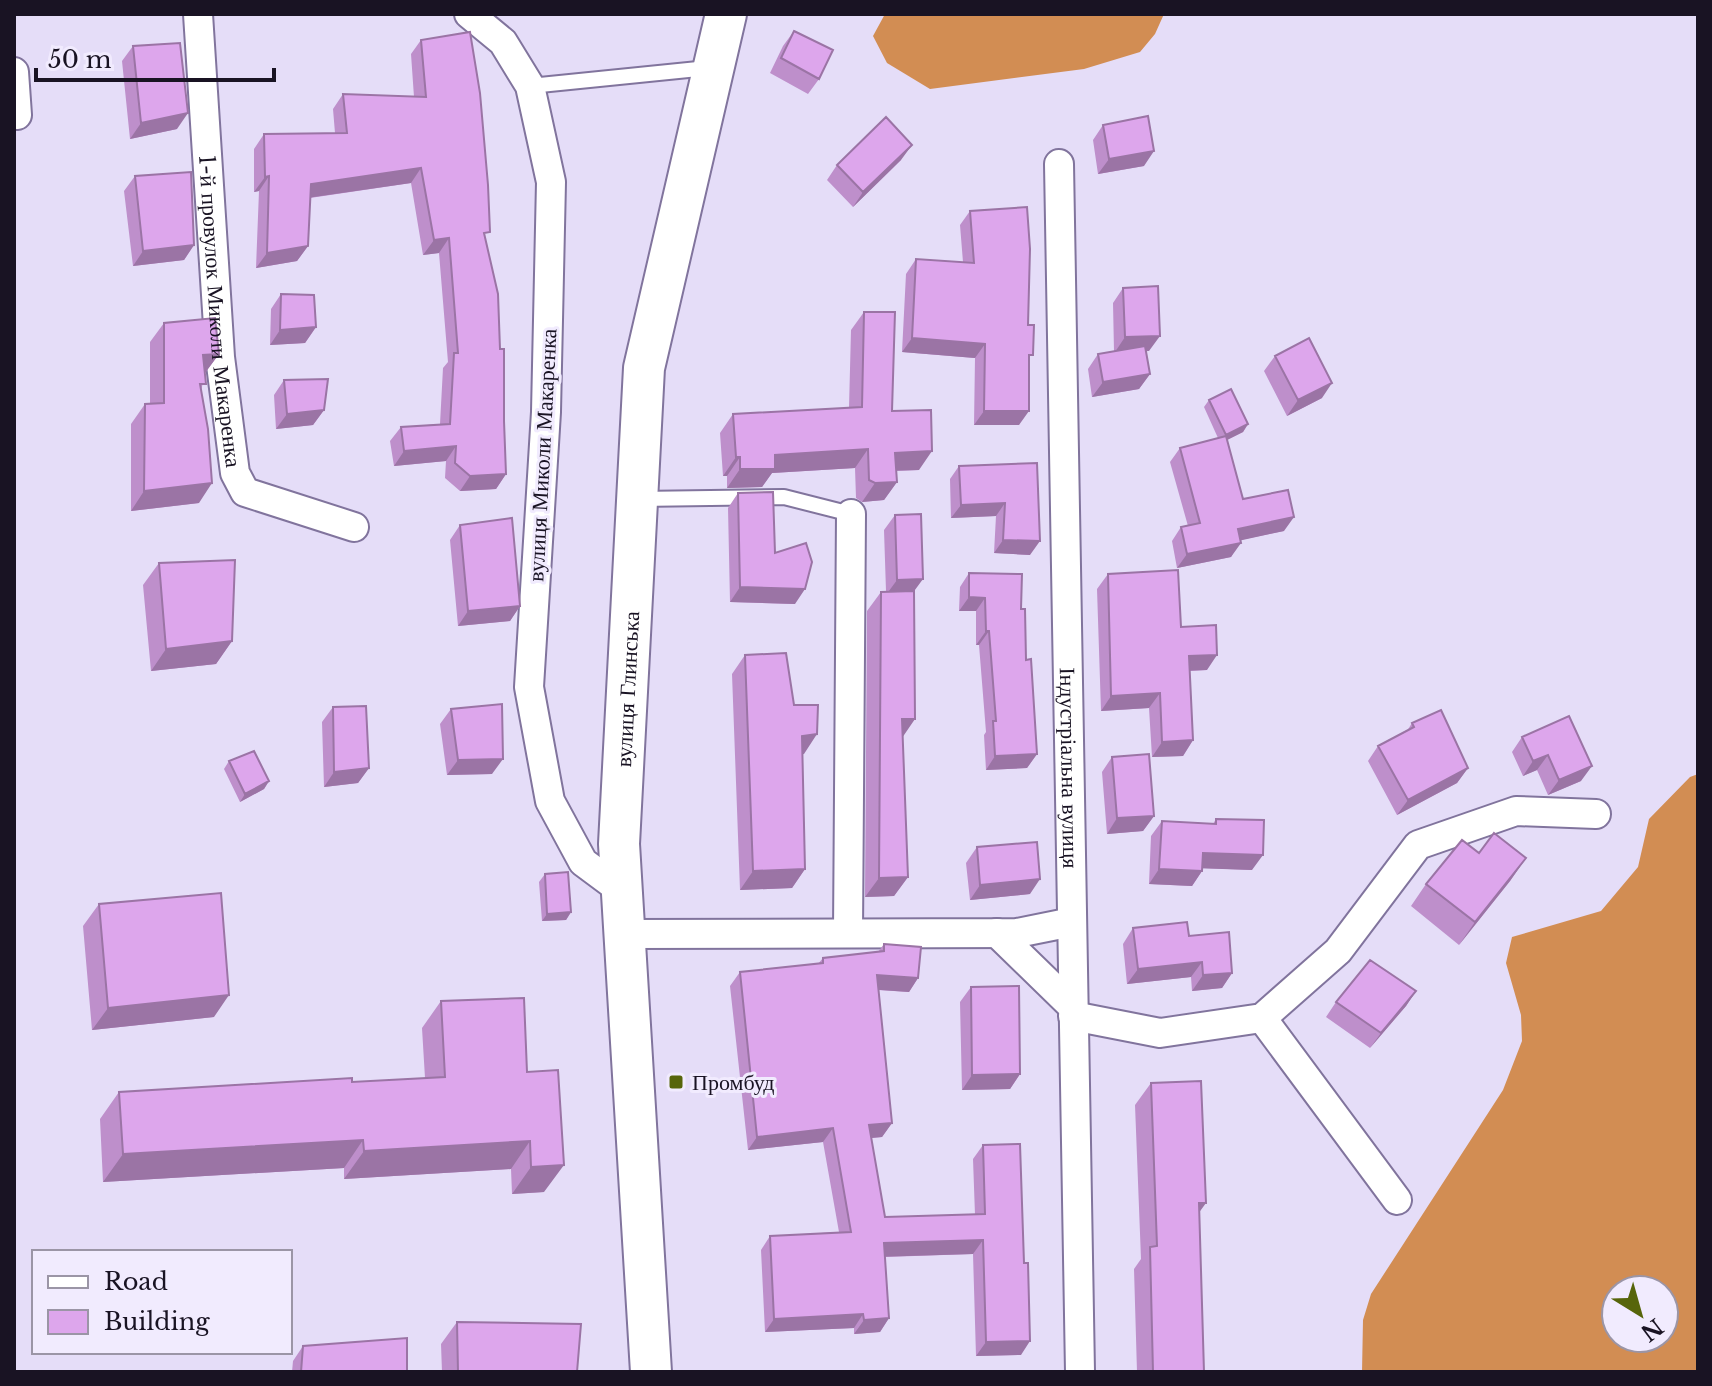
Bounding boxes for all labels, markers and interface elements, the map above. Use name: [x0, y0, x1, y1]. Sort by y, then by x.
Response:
scale bar: [36, 32, 274, 82]
text: 50 m: [48, 45, 112, 74]
street label: 1-й провулок Миколи Макаренка: [193, 154, 247, 469]
street label: вулиця Миколи Макаренка: [522, 328, 563, 582]
street label: вулиця Глинська: [610, 610, 645, 768]
street label: Індустріальна вулиця: [1054, 667, 1084, 869]
place label: Промбуд: [692, 1069, 775, 1096]
marker: Промбуд: [667, 1073, 685, 1091]
legend: [32, 1250, 292, 1354]
text: Road: [104, 1267, 168, 1296]
north arrow: [1600, 1274, 1680, 1354]
text: Building: [104, 1307, 210, 1336]
text: N: [1635, 1313, 1668, 1347]

